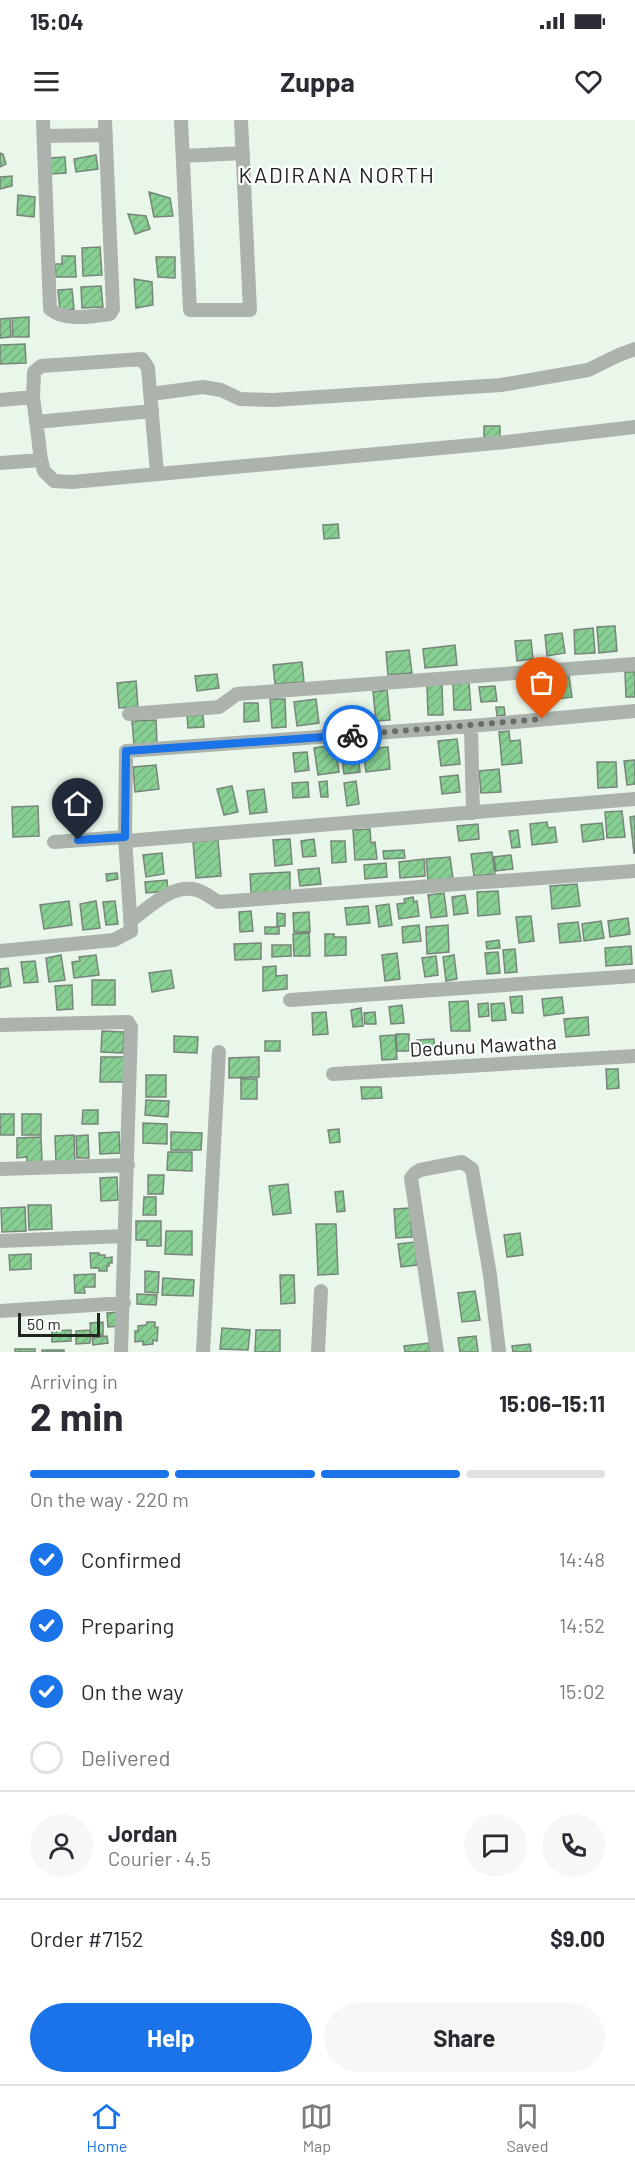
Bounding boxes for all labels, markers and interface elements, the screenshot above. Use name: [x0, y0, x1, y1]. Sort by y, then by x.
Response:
text: 15:04: [30, 8, 84, 34]
icon: menu: [30, 65, 63, 98]
text: Zuppa: [280, 65, 355, 97]
icon: heart: [572, 65, 605, 98]
district label: KADIRANA NORTH: [239, 161, 435, 187]
pin: [516, 657, 567, 719]
icon: bag: [525, 666, 558, 699]
courier: [322, 705, 382, 765]
icon: bike: [336, 719, 369, 752]
pin: [52, 778, 103, 840]
icon: home: [61, 787, 94, 820]
street label: Dedunu Mawatha: [409, 1029, 557, 1061]
scale bar: [18, 1310, 100, 1338]
text: 50 m: [27, 1314, 61, 1333]
text: Arriving in: [30, 1369, 118, 1393]
text: 15:06–15:11: [499, 1390, 605, 1416]
text: 2 min: [30, 1392, 123, 1439]
text: On the way · 220 m: [30, 1487, 189, 1511]
icon: check: [30, 1543, 63, 1576]
text: Confirmed: [81, 1546, 181, 1572]
text: 14:48: [559, 1547, 605, 1571]
icon: check: [30, 1609, 63, 1642]
text: Preparing: [81, 1612, 174, 1638]
text: 14:52: [559, 1613, 605, 1637]
icon: check: [30, 1675, 63, 1708]
text: On the way: [81, 1678, 184, 1704]
text: 15:02: [559, 1679, 605, 1703]
text: Delivered: [81, 1744, 170, 1770]
button: person: [30, 1814, 93, 1877]
button: chat: [464, 1814, 527, 1877]
button: phone: [542, 1814, 605, 1877]
text: Jordan: [108, 1820, 177, 1846]
text: Courier · 4.5: [108, 1846, 211, 1870]
text: Order #7152: [30, 1925, 144, 1951]
text: $9.00: [550, 1925, 605, 1951]
button: Help: [30, 2003, 312, 2072]
button: Share: [324, 2003, 605, 2072]
tab: Home: [87, 2100, 127, 2155]
tab: Map: [300, 2100, 333, 2155]
tab: Saved: [506, 2100, 548, 2155]

